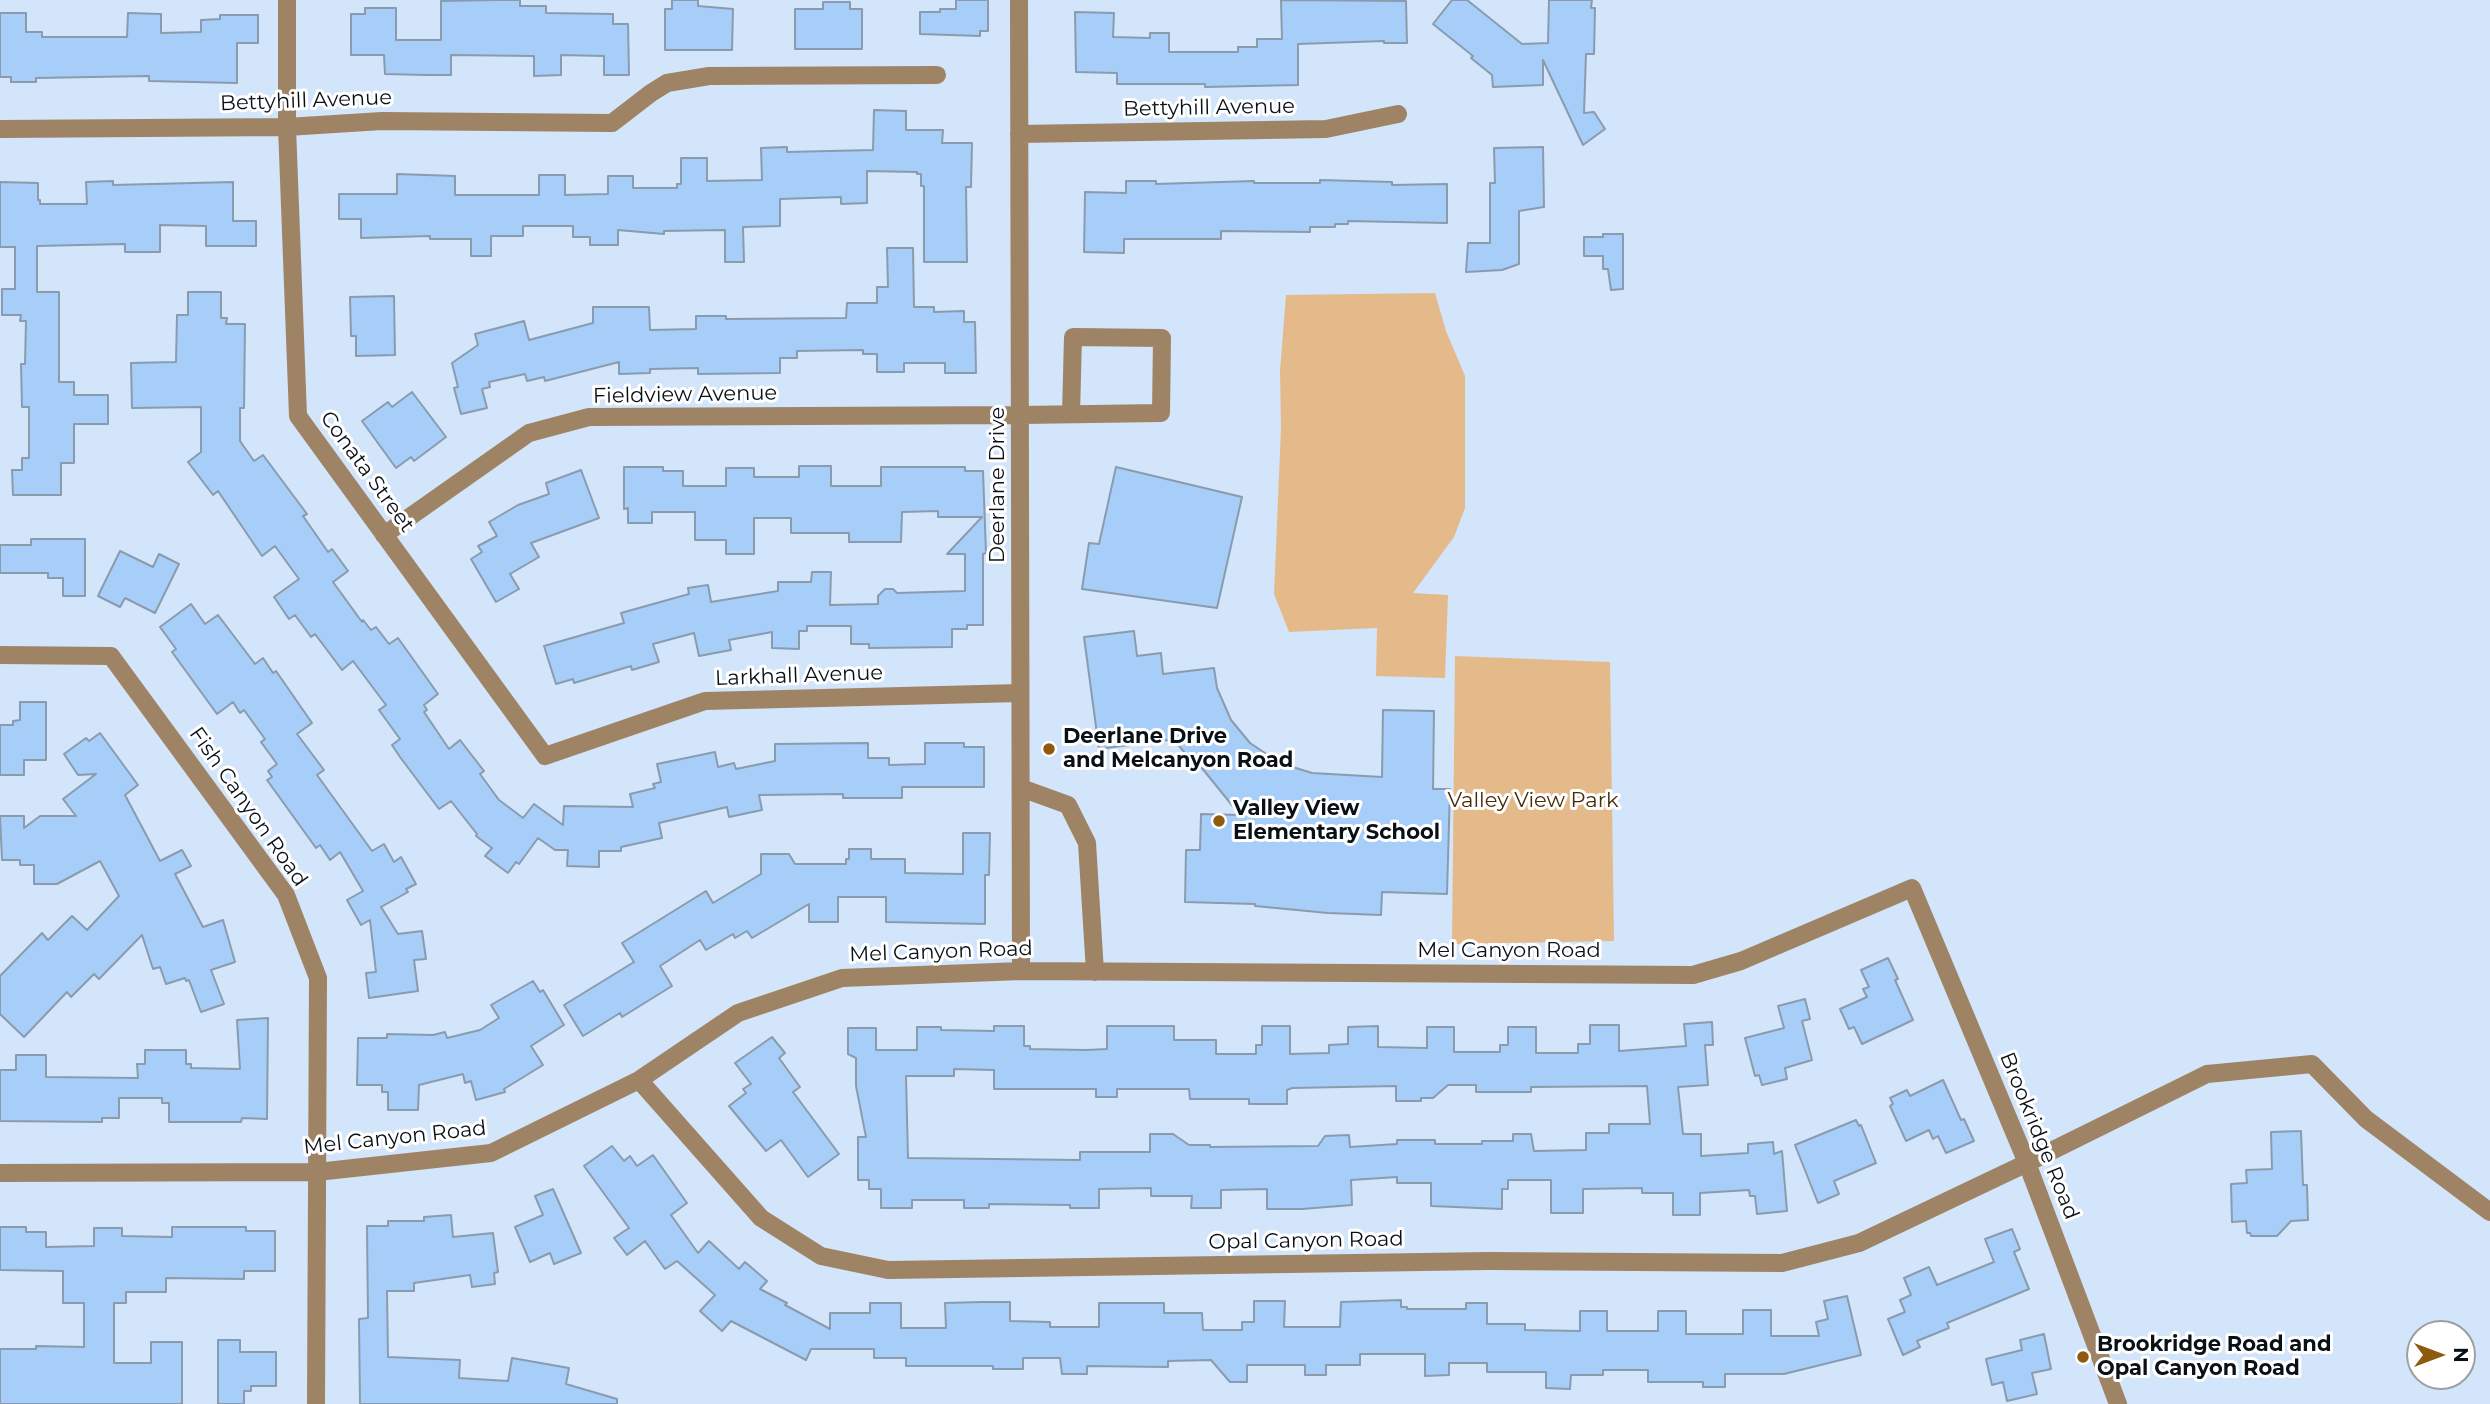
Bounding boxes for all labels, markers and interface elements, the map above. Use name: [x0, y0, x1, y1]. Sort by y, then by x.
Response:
street label: Bettyhill Avenue: [220, 85, 392, 117]
street label: Bettyhill Avenue: [1123, 94, 1295, 122]
street label: Fieldview Avenue: [593, 381, 777, 409]
street label: Conata Street: [315, 406, 419, 538]
street label: Deerlane Drive: [985, 407, 1011, 563]
street label: Larkhall Avenue: [715, 660, 883, 692]
street label: Fish Canyon Road: [184, 723, 312, 891]
place label: Deerlane Drive and Melcanyon Road: [1063, 724, 1293, 774]
marker: Deerlane Drive and Melcanyon Road: [1041, 741, 1057, 757]
park label: Valley View Park: [1448, 788, 1618, 814]
place label: Valley View Elementary School: [1233, 796, 1440, 846]
marker: Valley View Elementary School: [1211, 813, 1227, 829]
street label: Mel Canyon Road: [849, 936, 1033, 968]
street label: Mel Canyon Road: [1417, 938, 1601, 964]
street label: Brookridge Road: [1994, 1049, 2084, 1223]
street label: Mel Canyon Road: [302, 1116, 488, 1160]
street label: Opal Canyon Road: [1208, 1227, 1404, 1255]
north arrow: [2406, 1320, 2476, 1390]
place label: Brookridge Road and Opal Canyon Road: [2097, 1332, 2331, 1382]
text: N: [2449, 1347, 2472, 1363]
marker: Brookridge Road and Opal Canyon Road: [2075, 1349, 2091, 1365]

